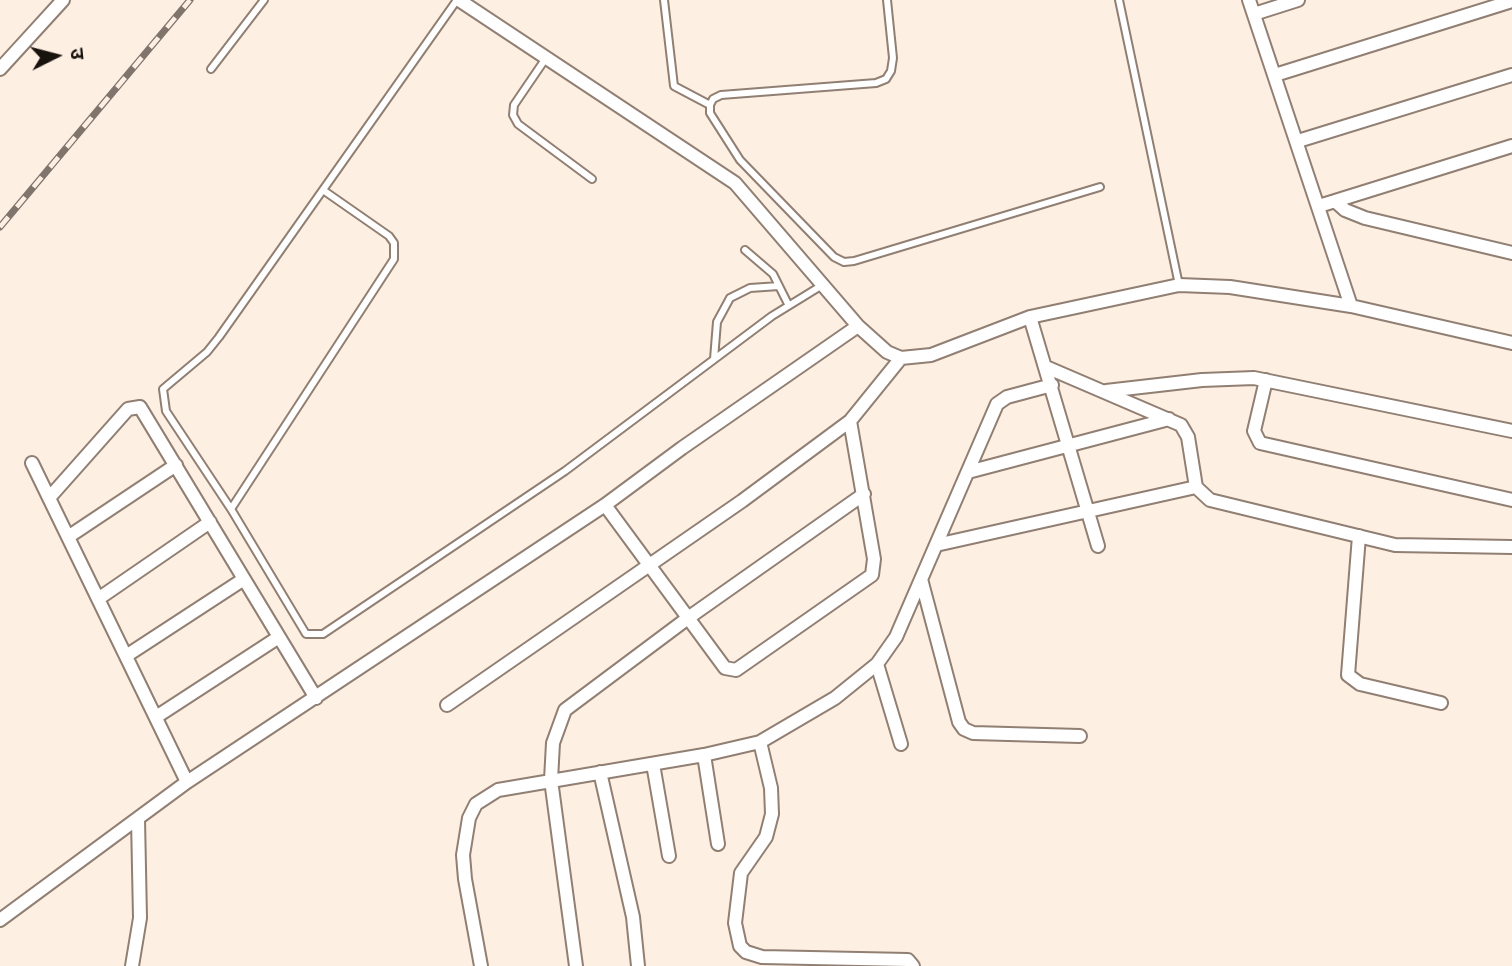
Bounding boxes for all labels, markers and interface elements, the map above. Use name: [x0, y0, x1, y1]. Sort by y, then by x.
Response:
north arrow: [21, 21, 91, 91]
text: उ: [65, 47, 88, 60]

